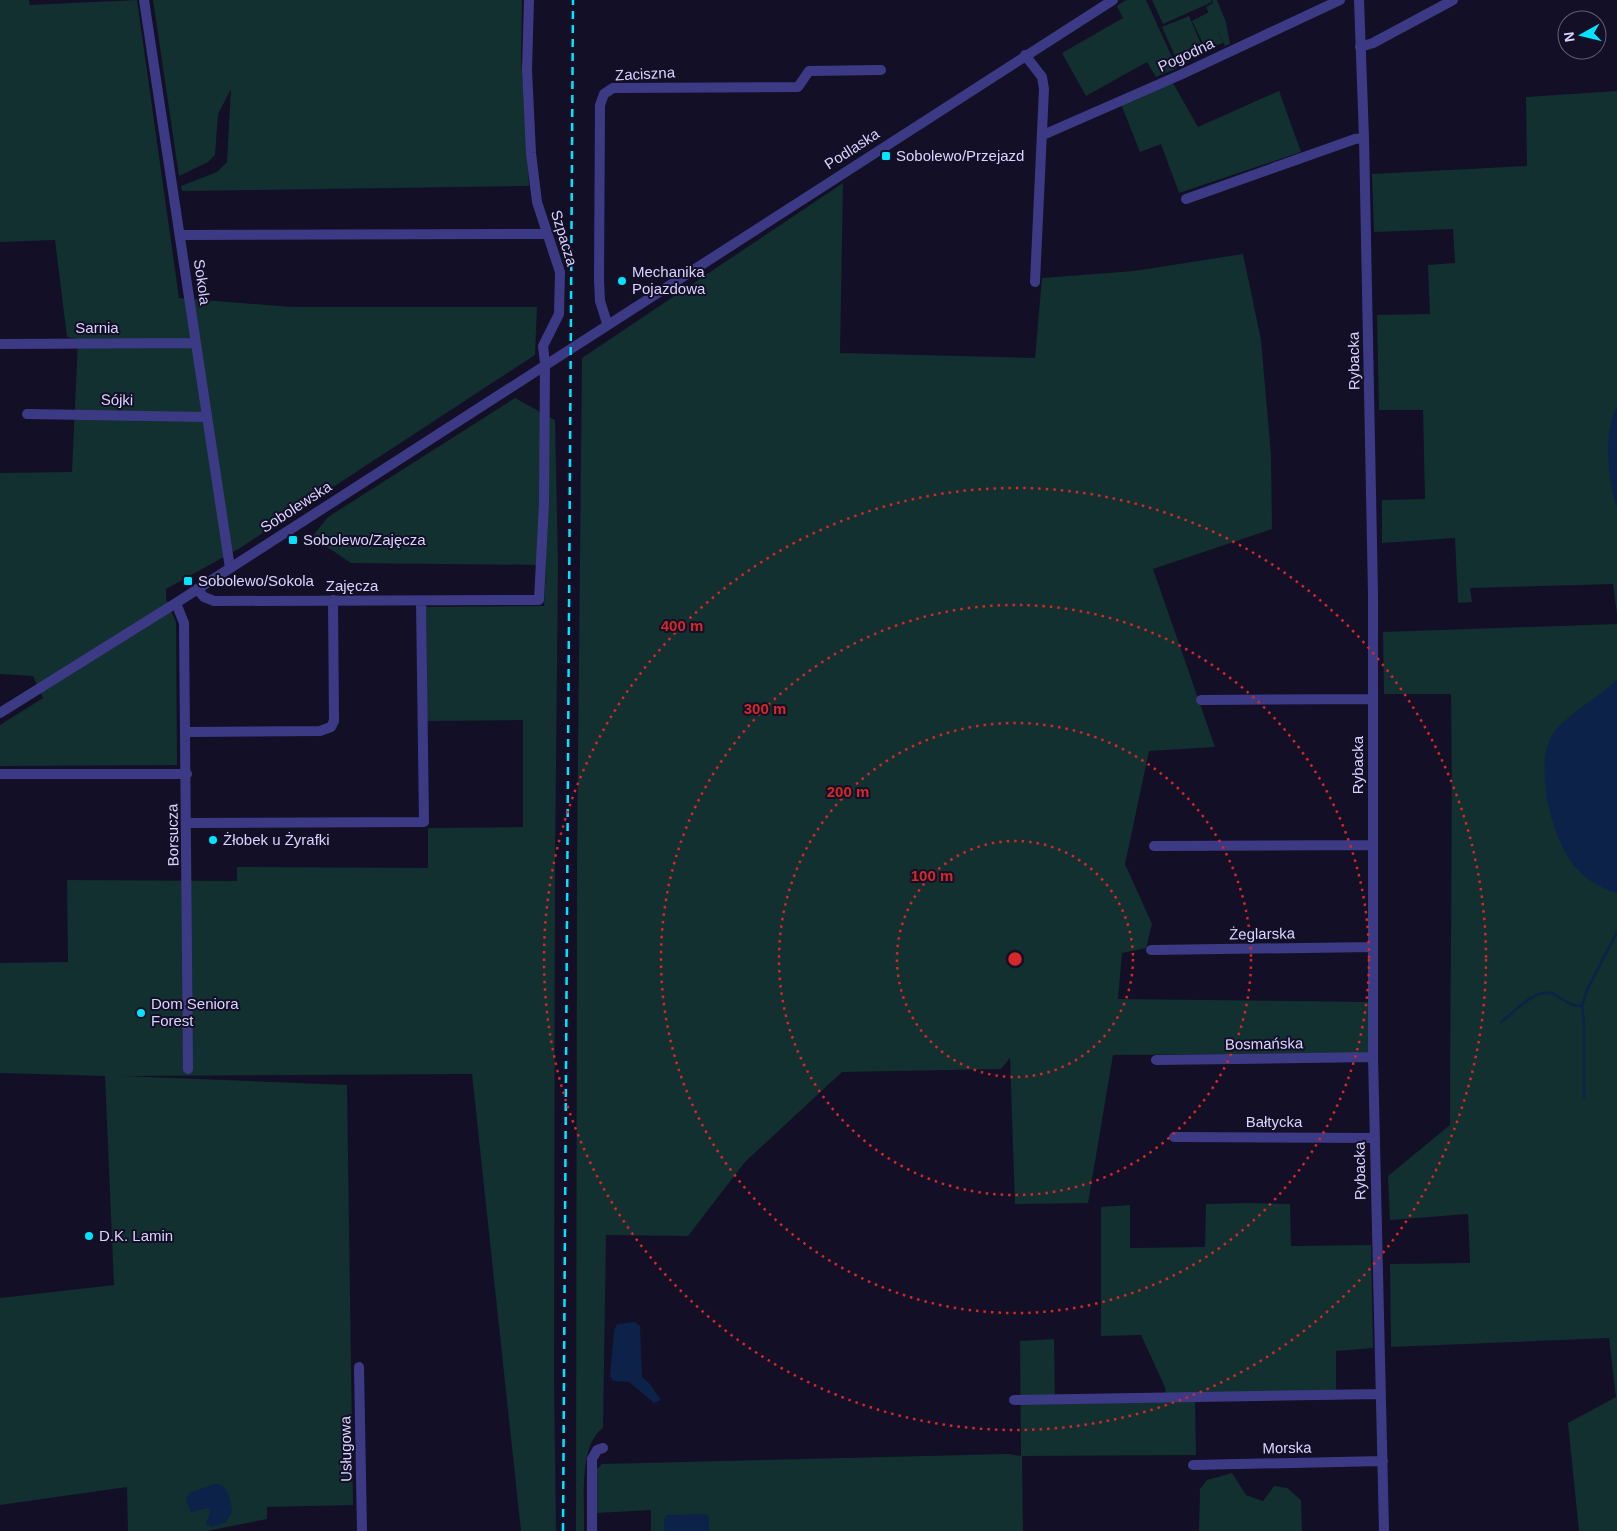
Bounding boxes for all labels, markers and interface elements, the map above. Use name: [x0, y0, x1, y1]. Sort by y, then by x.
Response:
north arrow: [1557, 10, 1607, 60]
text: N: [1560, 31, 1578, 43]
street label: Pogodna: [1155, 34, 1217, 75]
street label: Zaciszna: [615, 63, 676, 84]
street label: Podlaska: [821, 124, 883, 173]
place label: Sobolewo/Przejazd: [896, 147, 1024, 164]
marker: Sobolewo/Przejazd: [880, 150, 892, 162]
street label: Szpacza: [548, 208, 581, 268]
street label: Sokola: [191, 258, 214, 306]
place label: Mechanika Pojazdowa: [632, 263, 706, 297]
marker: Mechanika Pojazdowa: [616, 275, 628, 287]
street label: Sarnia: [75, 319, 119, 336]
street label: Rybacka: [1344, 331, 1363, 390]
street label: Sójki: [101, 391, 133, 408]
street label: Sobolewska: [257, 477, 335, 536]
place label: Sobolewo/Zajęcza: [303, 531, 426, 548]
marker: Sobolewo/Zajęcza: [287, 534, 299, 546]
place label: Sobolewo/Sokola: [198, 572, 315, 589]
marker: Sobolewo/Sokola: [182, 575, 194, 587]
street label: Zajęcza: [326, 577, 379, 594]
text: 400 m: [661, 617, 703, 634]
text: 300 m: [744, 700, 786, 717]
street label: Rybacka: [1349, 735, 1366, 794]
text: 200 m: [827, 783, 869, 800]
street label: Borsucza: [163, 803, 182, 866]
place label: Żłobek u Żyrafki: [223, 831, 330, 848]
marker: Żłobek u Żyrafki: [207, 834, 219, 846]
text: 100 m: [911, 867, 953, 884]
street label: Żeglarska: [1229, 924, 1296, 943]
centre of rings: [1006, 950, 1024, 968]
place label: Dom Seniora Forest: [151, 995, 239, 1029]
marker: Dom Seniora Forest: [135, 1007, 147, 1019]
street label: Bosmańska: [1225, 1034, 1304, 1053]
street label: Bałtycka: [1246, 1113, 1303, 1130]
street label: Rybacka: [1350, 1141, 1369, 1200]
place label: D.K. Lamin: [99, 1227, 173, 1244]
marker: D.K. Lamin: [83, 1230, 95, 1242]
street label: Usługowa: [336, 1415, 355, 1482]
street label: Morska: [1262, 1439, 1312, 1456]

